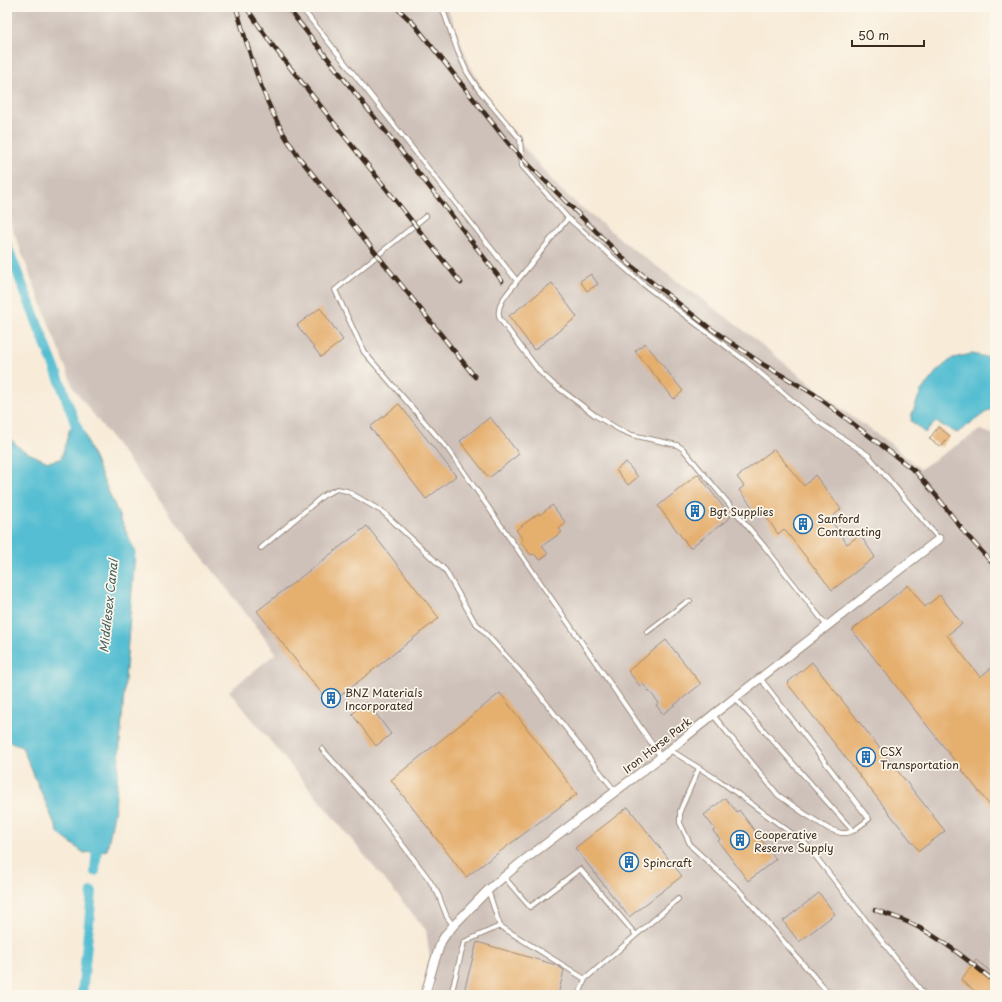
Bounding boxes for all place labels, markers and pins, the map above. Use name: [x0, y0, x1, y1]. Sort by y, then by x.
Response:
building icon: Bgt Supplies: [684, 500, 706, 522]
place label: Bgt Supplies: [709, 503, 773, 520]
place label: Sanford Contracting: [817, 510, 881, 540]
building icon: Sanford Contracting: [792, 513, 814, 535]
place label: BNZ Materials Incorporated: [345, 684, 422, 714]
building icon: BNZ Materials Incorporated: [320, 687, 342, 709]
place label: CSX Transportation: [880, 743, 959, 773]
building icon: CSX Transportation: [855, 746, 877, 768]
place label: Cooperative Reserve Supply: [754, 826, 833, 856]
building icon: Cooperative Reserve Supply: [729, 829, 751, 851]
building icon: Spincraft: [618, 851, 640, 873]
place label: Spincraft: [643, 854, 693, 871]

